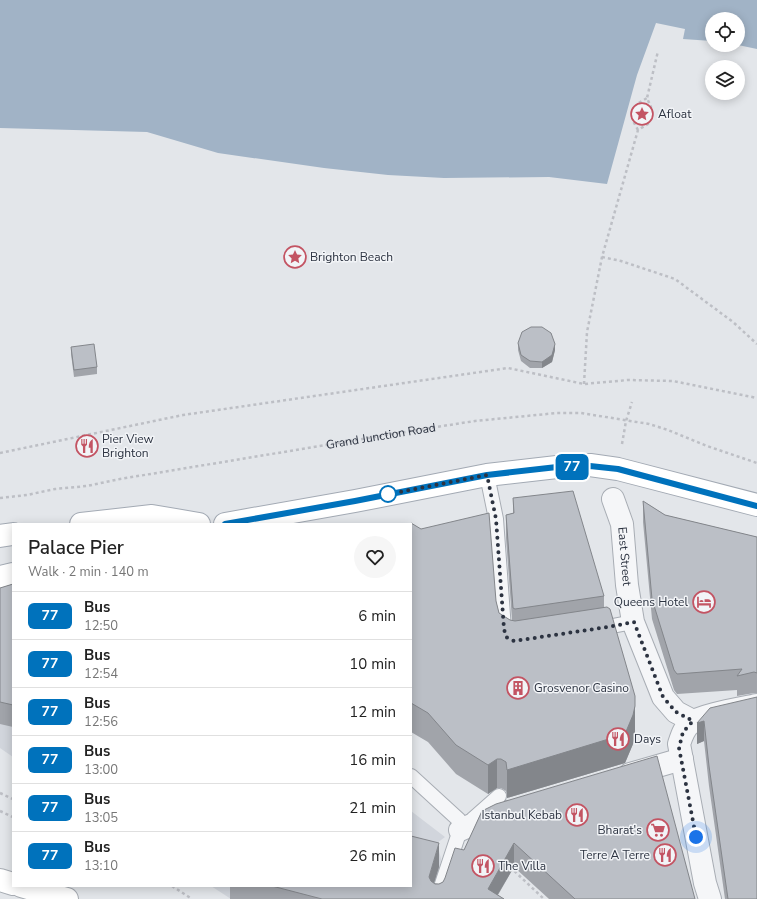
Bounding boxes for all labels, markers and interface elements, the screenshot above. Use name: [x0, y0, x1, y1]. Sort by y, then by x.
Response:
map controls: [705, 12, 745, 100]
button: locate: [705, 12, 745, 52]
button: layers: [705, 60, 745, 100]
place icon: Afloat: [629, 101, 655, 127]
place label: Afloat: [658, 106, 692, 122]
place icon: Brighton Beach: [282, 244, 308, 270]
place label: Brighton Beach: [310, 249, 393, 265]
street label: Grand Junction Road: [325, 419, 437, 453]
place label: Pier View Brighton: [102, 431, 154, 461]
restaurant icon: Pier View Brighton: [74, 433, 100, 459]
line badge: 77: [554, 454, 590, 480]
text: 77: [564, 457, 580, 476]
unlabelled marker: [379, 485, 397, 503]
street label: East Street: [614, 526, 635, 587]
text: Palace Pier: [28, 535, 124, 561]
button: heart: [354, 536, 396, 578]
text: Walk · 2 min · 140 m: [28, 563, 149, 581]
hotel icon: Queens Hotel: [691, 589, 717, 615]
place label: Queens Hotel: [614, 594, 688, 610]
text: Bus: [84, 597, 110, 617]
text: 77: [42, 606, 58, 625]
text: 6 min: [358, 606, 396, 626]
text: 12:50: [84, 617, 118, 635]
text: Bus: [84, 645, 110, 665]
text: 77: [42, 654, 58, 673]
text: 10 min: [349, 654, 396, 674]
text: 12:54: [84, 665, 118, 683]
building icon: Grosvenor Casino: [505, 675, 531, 701]
place label: Grosvenor Casino: [534, 680, 629, 696]
text: Bus: [84, 693, 110, 713]
text: 77: [42, 702, 58, 721]
text: 12 min: [349, 702, 396, 722]
text: 12:56: [84, 713, 118, 731]
restaurant icon: Days: [605, 726, 631, 752]
place label: Days: [634, 731, 661, 747]
text: Bus: [84, 741, 110, 761]
text: 77: [42, 750, 58, 769]
text: 16 min: [349, 750, 396, 770]
text: 13:00: [84, 761, 118, 779]
text: Bus: [84, 789, 110, 809]
text: 77: [42, 798, 58, 817]
text: 21 min: [349, 798, 396, 818]
restaurant icon: Istanbul Kebab: [564, 802, 590, 828]
place label: Istanbul Kebab: [481, 807, 562, 823]
text: 13:05: [84, 809, 118, 827]
supermarket icon: Bharat's: [645, 817, 671, 843]
place label: Bharat's: [597, 822, 642, 838]
your location: [686, 827, 706, 847]
text: Bus: [84, 837, 110, 857]
restaurant icon: Terre A Terre: [652, 842, 678, 868]
text: 77: [42, 846, 58, 865]
text: 26 min: [349, 846, 396, 866]
place label: Terre A Terre: [580, 847, 650, 863]
restaurant icon: The Villa: [470, 853, 496, 879]
text: 13:10: [84, 857, 118, 875]
place label: The Villa: [498, 858, 546, 874]

